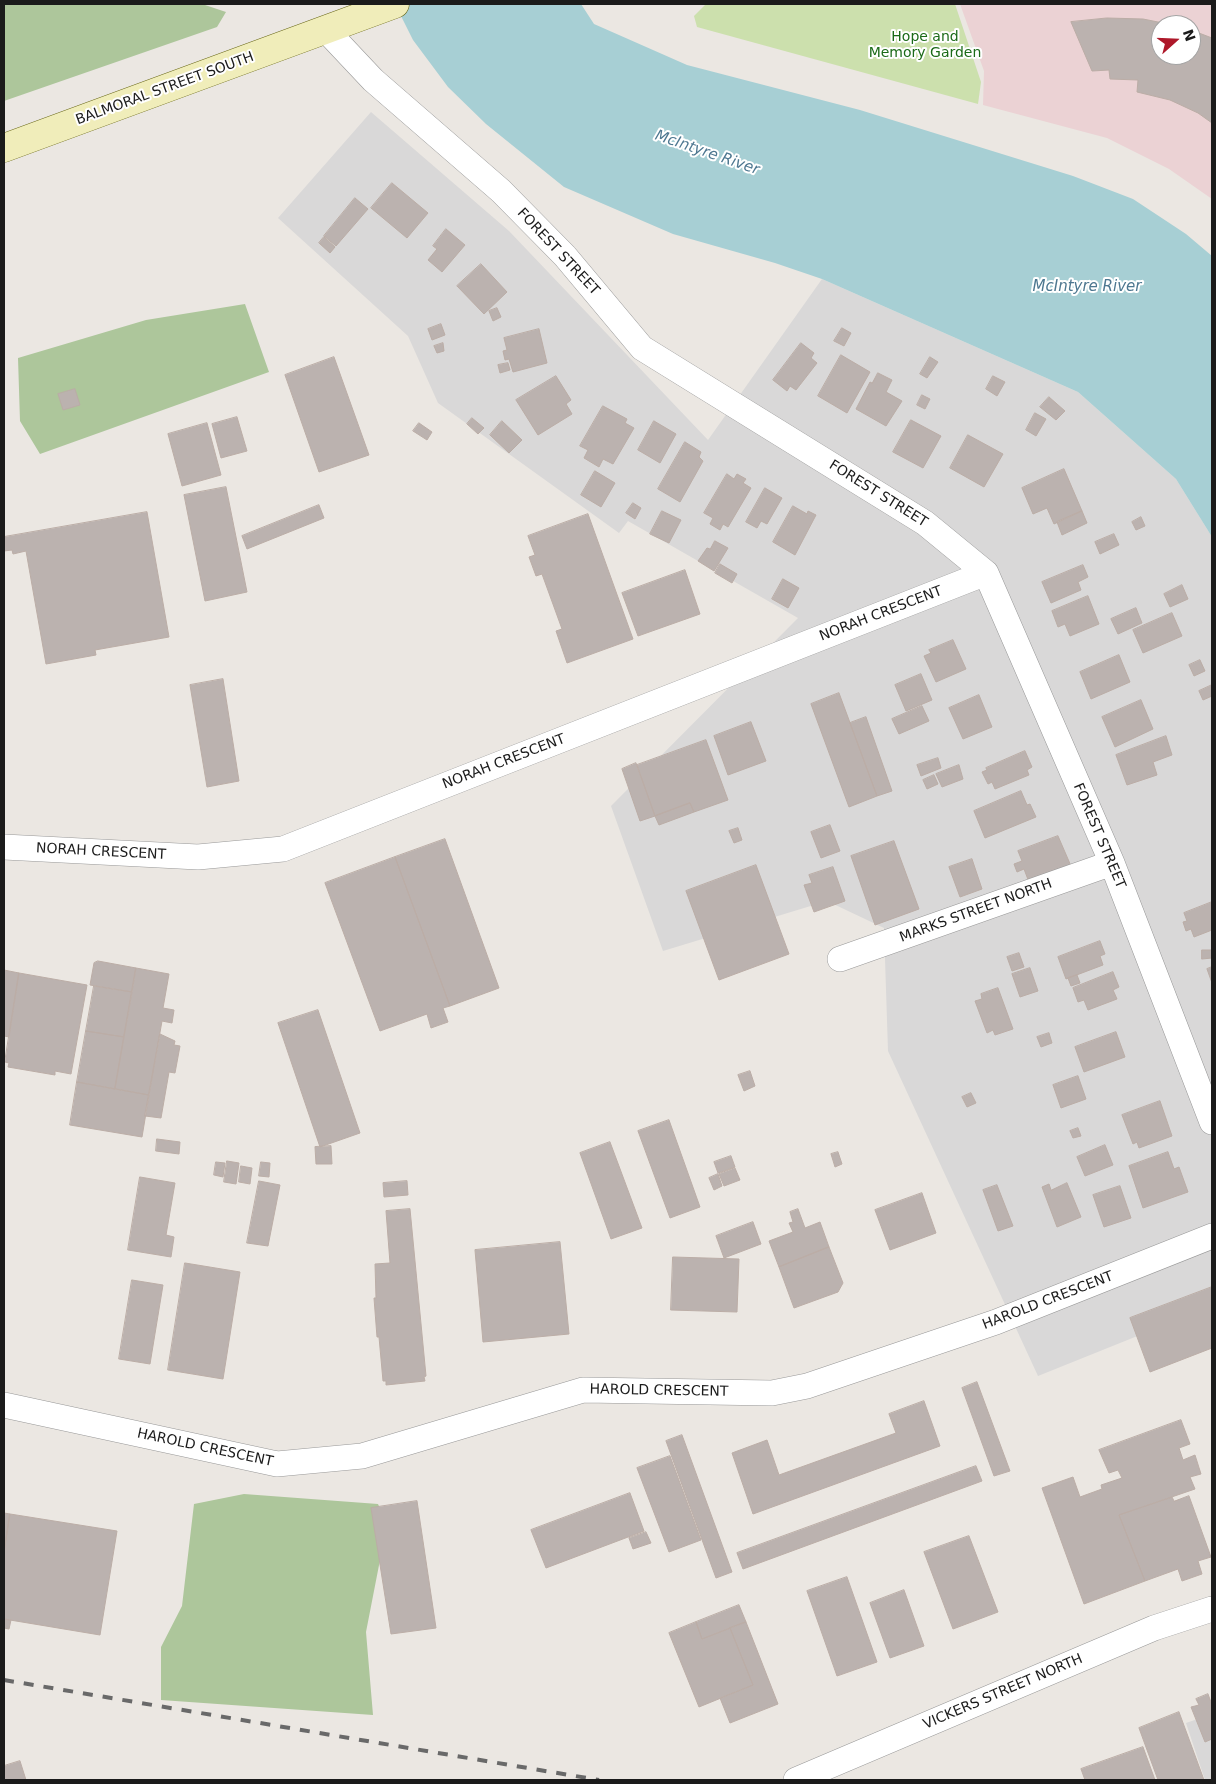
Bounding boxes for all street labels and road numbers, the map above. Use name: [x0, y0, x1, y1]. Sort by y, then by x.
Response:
street label: BALMORAL STREET SOUTH: [74, 49, 256, 129]
street label: FOREST STREET: [513, 205, 603, 299]
street label: FOREST STREET: [826, 457, 930, 531]
street label: NORAH CRESCENT: [817, 583, 945, 645]
street label: NORAH CRESCENT: [440, 731, 568, 793]
street label: FOREST STREET: [1069, 781, 1129, 891]
street label: NORAH CRESCENT: [36, 840, 166, 864]
street label: MARKS STREET NORTH: [897, 876, 1055, 946]
street label: HAROLD CRESCENT: [980, 1268, 1116, 1334]
street label: HAROLD CRESCENT: [589, 1381, 729, 1401]
street label: HAROLD CRESCENT: [135, 1425, 275, 1471]
street label: VICKERS STREET NORTH: [921, 1651, 1085, 1733]

